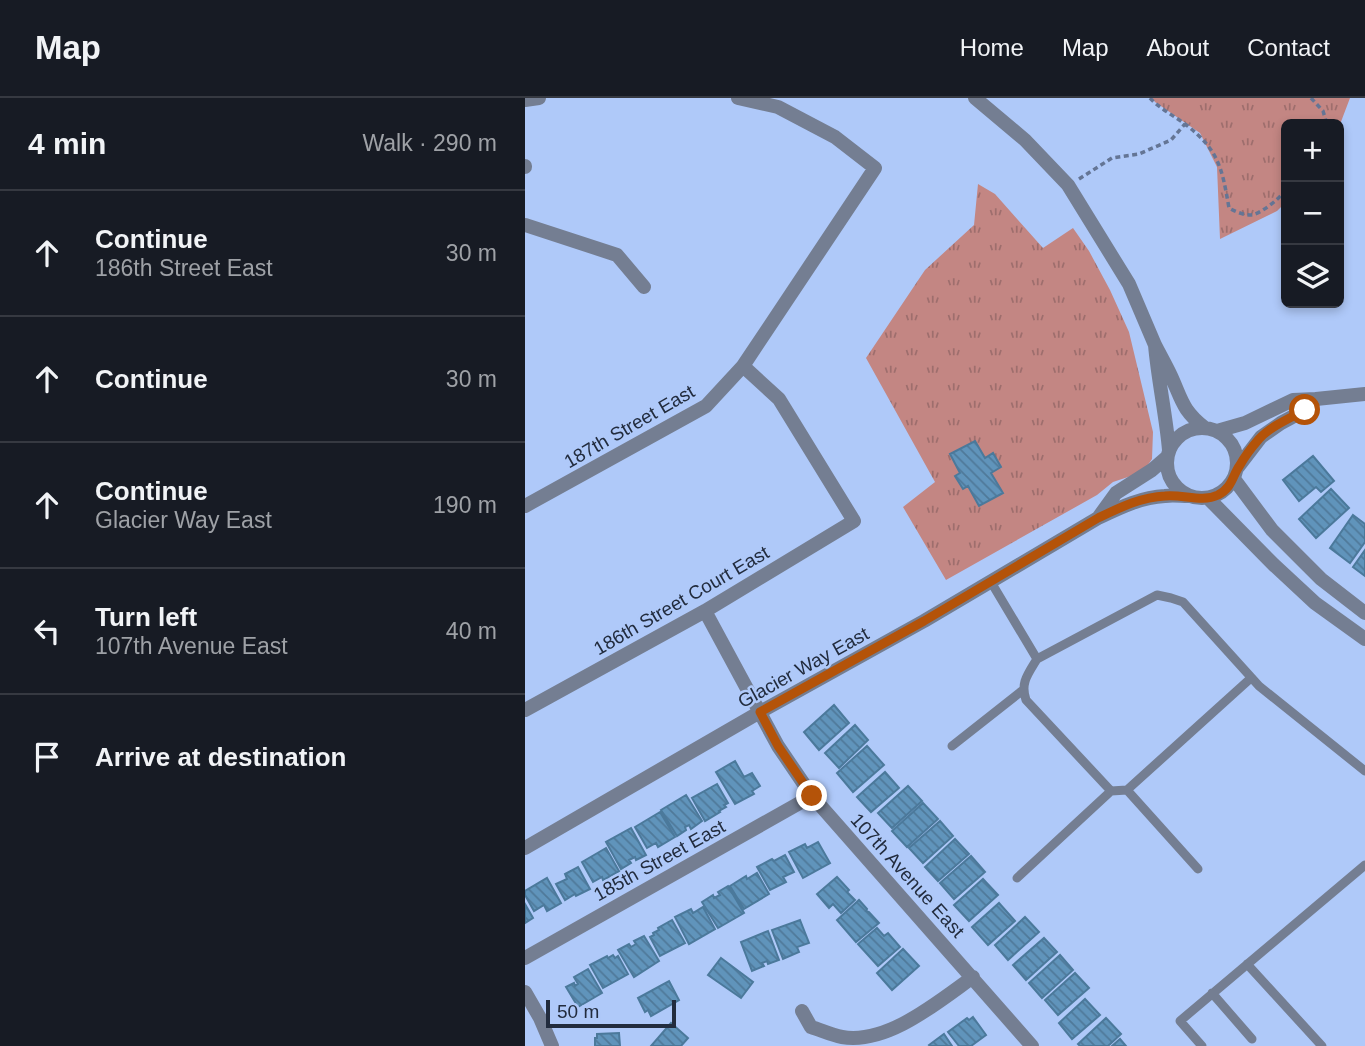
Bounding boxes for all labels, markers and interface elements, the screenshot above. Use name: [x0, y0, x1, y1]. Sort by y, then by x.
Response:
text: Map: [35, 29, 101, 66]
text: Home: [960, 34, 1024, 61]
text: Map: [1062, 34, 1109, 61]
text: About: [1147, 34, 1209, 61]
text: Contact: [1247, 34, 1330, 61]
map controls: [1281, 119, 1344, 308]
button: +: [1281, 119, 1344, 182]
text: 4 min: [28, 127, 106, 160]
text: Walk · 290 m: [362, 130, 497, 156]
button: −: [1281, 182, 1344, 245]
text: Continue: [95, 224, 208, 254]
icon: ahead: [28, 234, 66, 272]
text: 30 m: [446, 240, 497, 266]
button: layers: [1281, 245, 1344, 308]
text: 186th Street East: [95, 255, 273, 281]
icon: ahead: [28, 360, 66, 398]
text: Continue: [95, 364, 208, 394]
text: 30 m: [446, 366, 497, 392]
street label: 187th Street East: [560, 380, 699, 472]
route start: [1289, 394, 1320, 425]
text: Continue: [95, 476, 208, 506]
icon: ahead: [28, 486, 66, 524]
text: 190 m: [433, 492, 497, 518]
text: Glacier Way East: [95, 507, 272, 533]
street label: 186th Street Court East: [590, 541, 773, 659]
text: Turn left: [95, 602, 197, 632]
icon: left: [28, 612, 66, 650]
text: 40 m: [446, 618, 497, 644]
street label: Glacier Way East: [734, 623, 873, 712]
text: 107th Avenue East: [95, 633, 288, 659]
icon: arrive: [28, 738, 66, 776]
text: Arrive at destination: [95, 742, 346, 772]
route end: [796, 780, 827, 811]
street label: 107th Avenue East: [847, 809, 969, 942]
street label: 185th Street East: [590, 815, 729, 905]
scale bar: [546, 997, 675, 1029]
text: 50 m: [557, 1001, 599, 1022]

